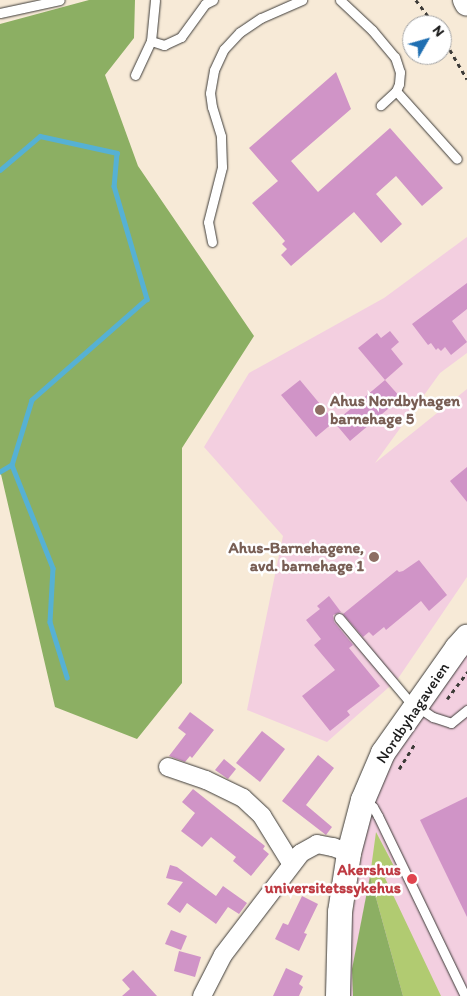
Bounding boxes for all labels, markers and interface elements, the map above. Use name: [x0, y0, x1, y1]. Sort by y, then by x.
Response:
north arrow: [402, 15, 452, 65]
text: N: [429, 22, 448, 40]
place label: Ahus Nordbyhagen barnehage 5: [330, 391, 459, 429]
marker: Ahus Nordbyhagen barnehage 5: [314, 404, 326, 416]
place label: Ahus-Barnehagene, avd. barnehage 1: [229, 538, 364, 576]
marker: Ahus-Barnehagene, avd. barnehage 1: [368, 551, 380, 563]
street label: Nordbyhagaveien: [372, 659, 454, 767]
place label: Akershus universitetssykehus: [265, 860, 401, 898]
marker: Akershus universitetssykehus: [405, 872, 419, 886]

